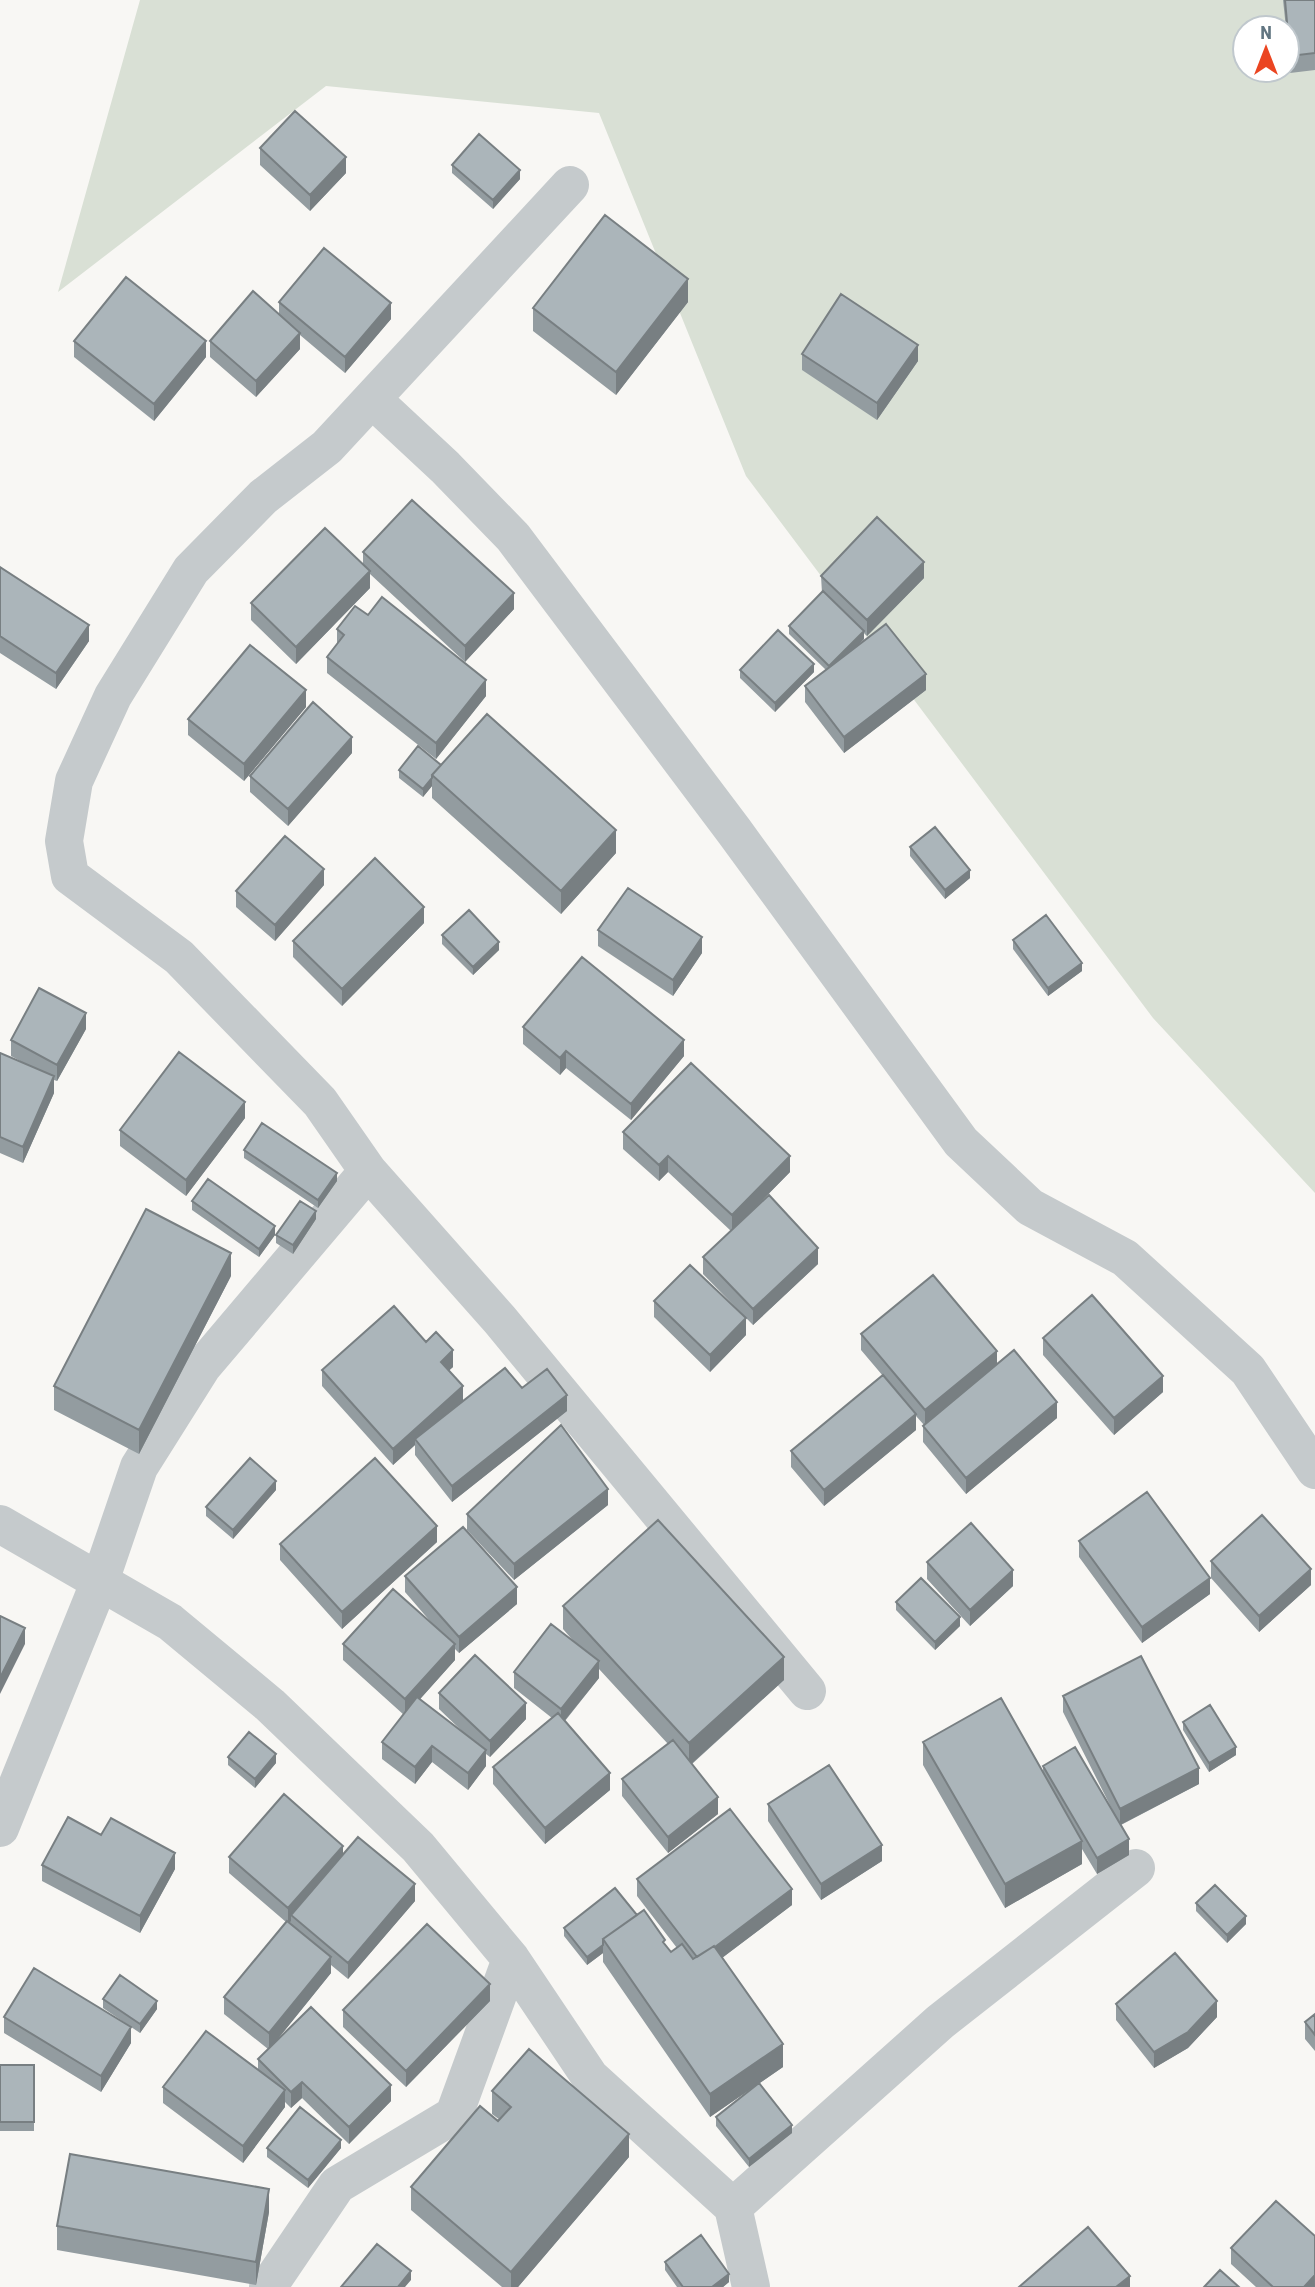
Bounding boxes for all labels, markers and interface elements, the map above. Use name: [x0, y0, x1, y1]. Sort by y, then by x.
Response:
north arrow: [1231, 14, 1301, 84]
text: N: [1260, 21, 1272, 44]

